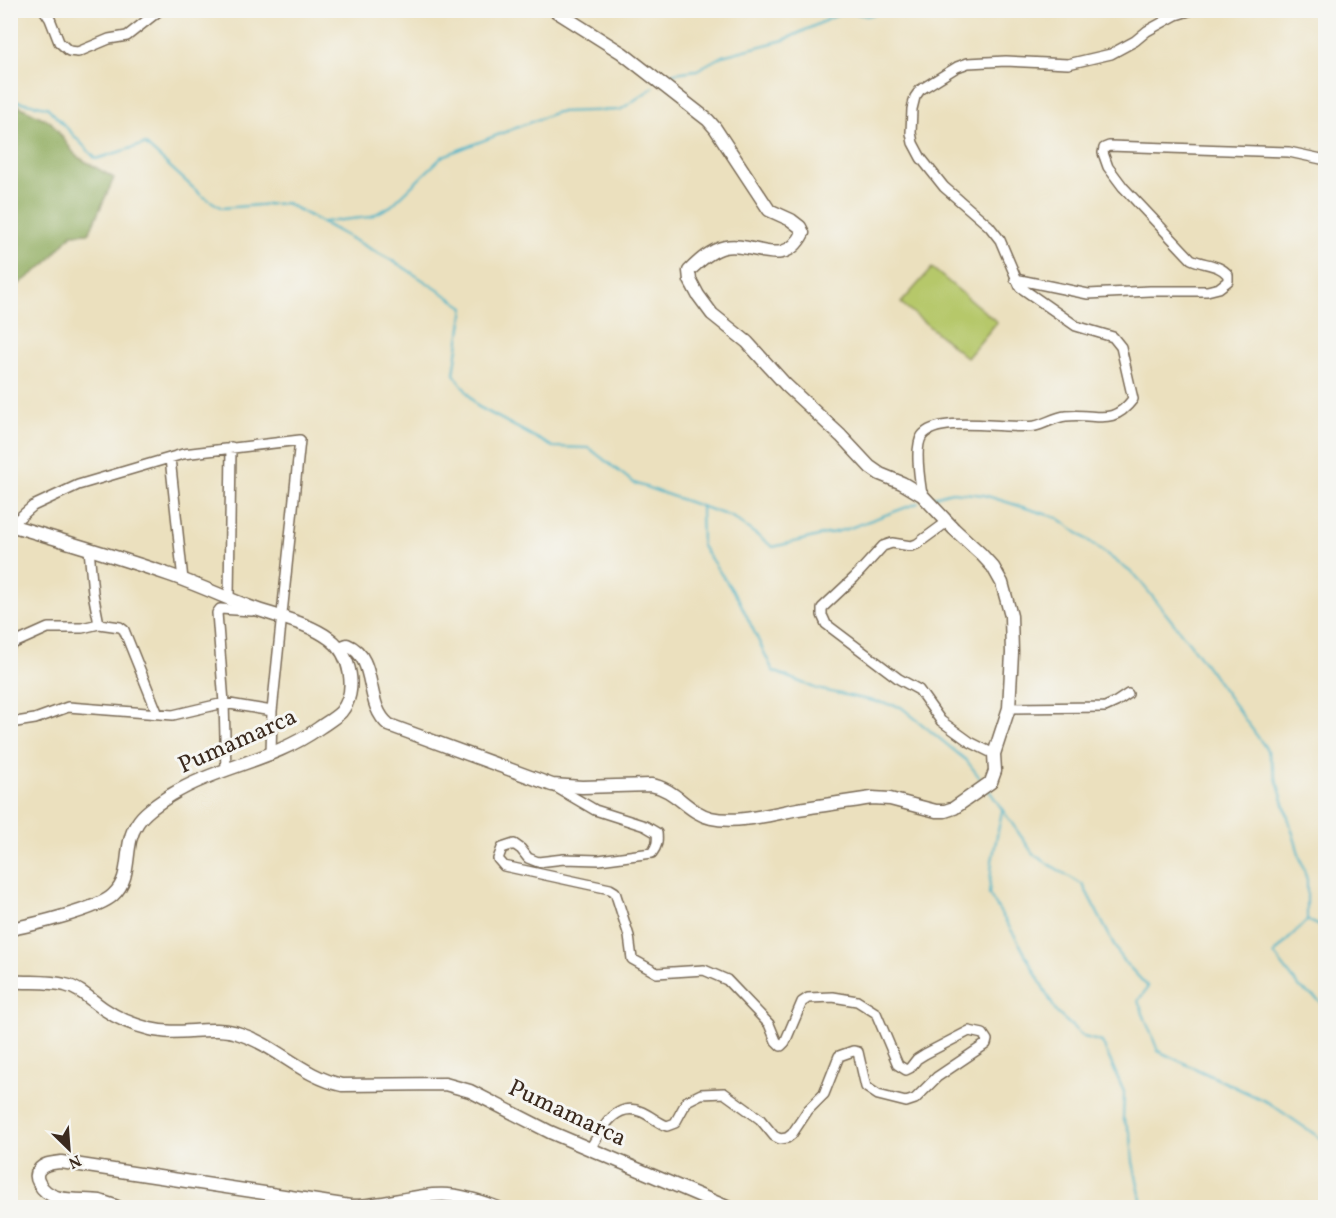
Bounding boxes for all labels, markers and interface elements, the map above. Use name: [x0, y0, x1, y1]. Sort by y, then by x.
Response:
street label: Pumamarca: [173, 701, 303, 783]
street label: Pumamarca: [502, 1072, 632, 1156]
north arrow: [39, 1119, 99, 1179]
text: N: [64, 1148, 84, 1173]

